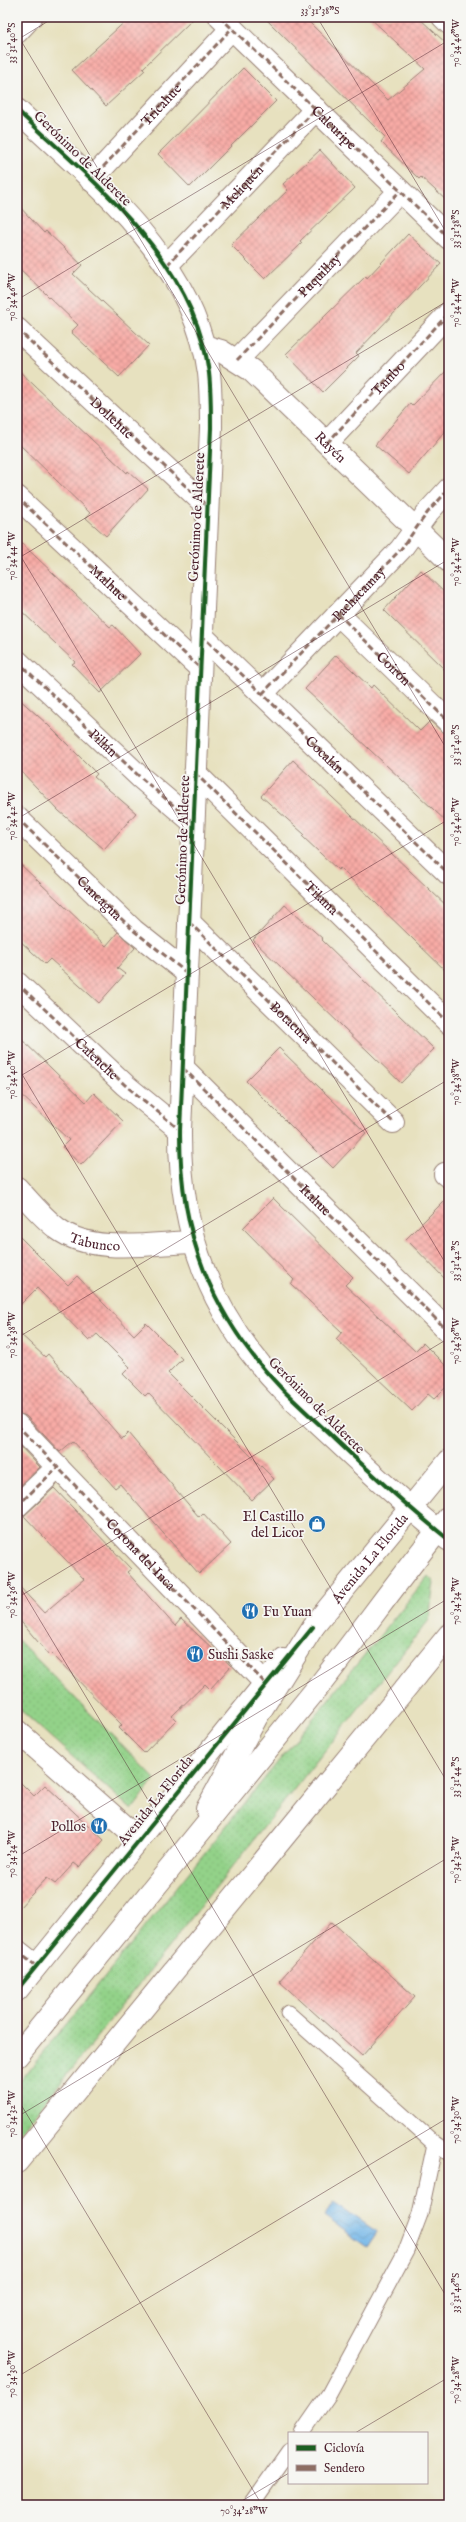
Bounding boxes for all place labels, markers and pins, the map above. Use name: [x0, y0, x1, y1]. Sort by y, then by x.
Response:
place label: El Castillo del Licor: [243, 1508, 304, 1542]
shop icon: El Castillo del Licor: [307, 1514, 327, 1534]
restaurant icon: Fu Yuan: [240, 1601, 260, 1621]
place label: Fu Yuan: [263, 1603, 312, 1621]
restaurant icon: Sushi Saske: [185, 1644, 205, 1664]
place label: Sushi Saske: [208, 1646, 274, 1664]
restaurant icon: Pollos: [89, 1816, 109, 1836]
place label: Pollos: [51, 1818, 86, 1836]

